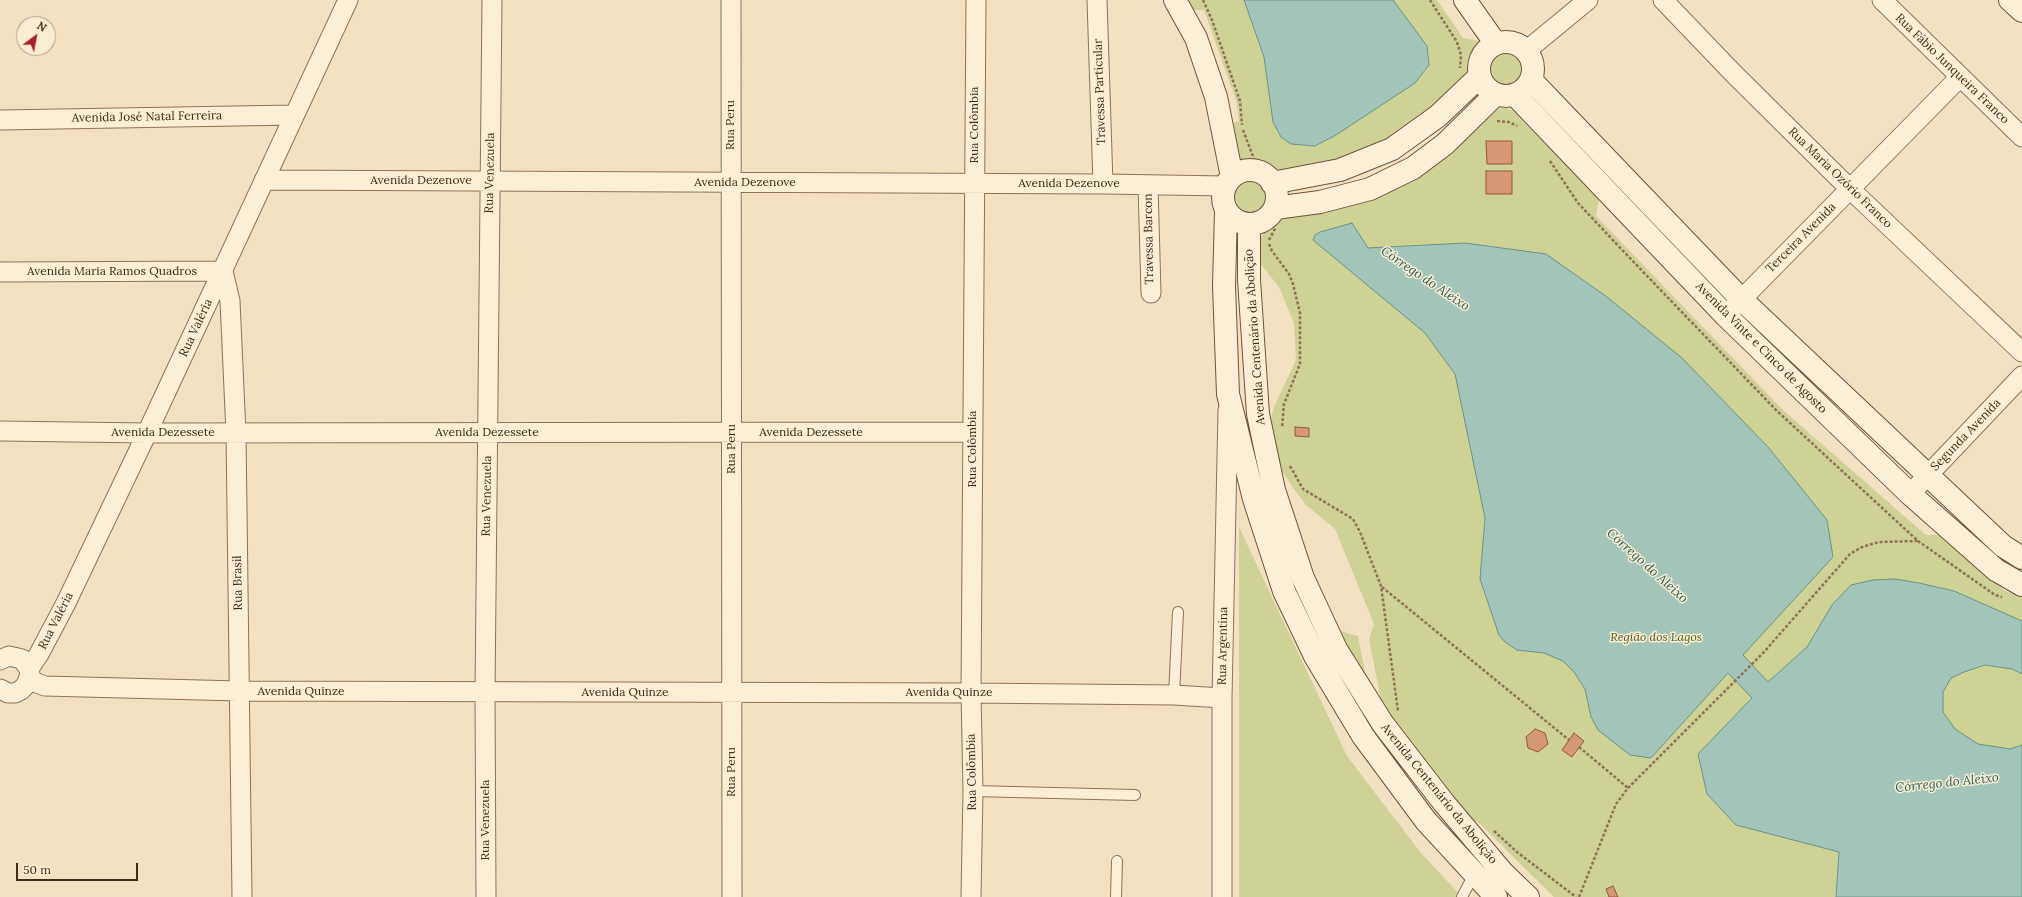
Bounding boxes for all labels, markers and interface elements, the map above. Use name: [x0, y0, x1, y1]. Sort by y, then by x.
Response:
street label: Rua Fábio Junqueira Franco: [1892, 11, 2012, 127]
north arrow: [16, 16, 56, 56]
text: N: [35, 18, 49, 35]
street label: Travessa Particular: [1091, 39, 1109, 145]
street label: Rua Colômbia: [968, 86, 982, 164]
street label: Rua Peru: [724, 100, 738, 150]
street label: Avenida José Natal Ferreira: [72, 108, 222, 126]
street label: Rua Maria Ozório Franco: [1785, 125, 1895, 231]
street label: Rua Venezuela: [482, 132, 498, 214]
street label: Avenida Dezenove: [370, 174, 472, 188]
street label: Avenida Dezenove: [694, 176, 796, 190]
street label: Avenida Dezenove: [1018, 177, 1120, 191]
street label: Travessa Barcon: [1141, 193, 1157, 285]
street label: Terceira Avenida: [1763, 200, 1839, 276]
water label: Córrego do Aleixo: [1378, 244, 1472, 314]
street label: Avenida Centenário da Abolição: [1242, 248, 1268, 426]
street label: Avenida Maria Ramos Quadros: [27, 265, 197, 279]
street label: Avenida Vinte e Cinco de Agosto: [1692, 279, 1830, 417]
street label: Rua Valéria: [176, 297, 216, 359]
street label: Segunda Avenida: [1928, 396, 2004, 474]
street label: Rua Colômbia: [966, 410, 980, 488]
street label: Rua Peru: [725, 424, 739, 474]
street label: Avenida Dezessete: [111, 426, 215, 440]
street label: Avenida Dezessete: [435, 426, 539, 440]
street label: Avenida Dezessete: [759, 426, 863, 440]
street label: Rua Venezuela: [479, 455, 495, 537]
water label: Córrego do Aleixo: [1603, 525, 1691, 607]
street label: Rua Brasil: [230, 555, 246, 611]
street label: Rua Valéria: [35, 590, 77, 652]
street label: Rua Argentina: [1215, 607, 1231, 685]
park label: Região dos Lagos: [1610, 631, 1702, 645]
street label: Avenida Quinze: [258, 685, 344, 699]
street label: Avenida Quinze: [582, 686, 668, 700]
street label: Avenida Quinze: [906, 686, 992, 700]
street label: Avenida Centenário da Abolição: [1378, 721, 1500, 867]
street label: Rua Colômbia: [964, 733, 980, 811]
street label: Rua Peru: [725, 747, 739, 797]
water label: Córrego do Aleixo: [1895, 770, 1999, 796]
street label: Rua Venezuela: [479, 780, 493, 860]
scale bar: [18, 855, 140, 881]
text: 50 m: [23, 862, 51, 877]

